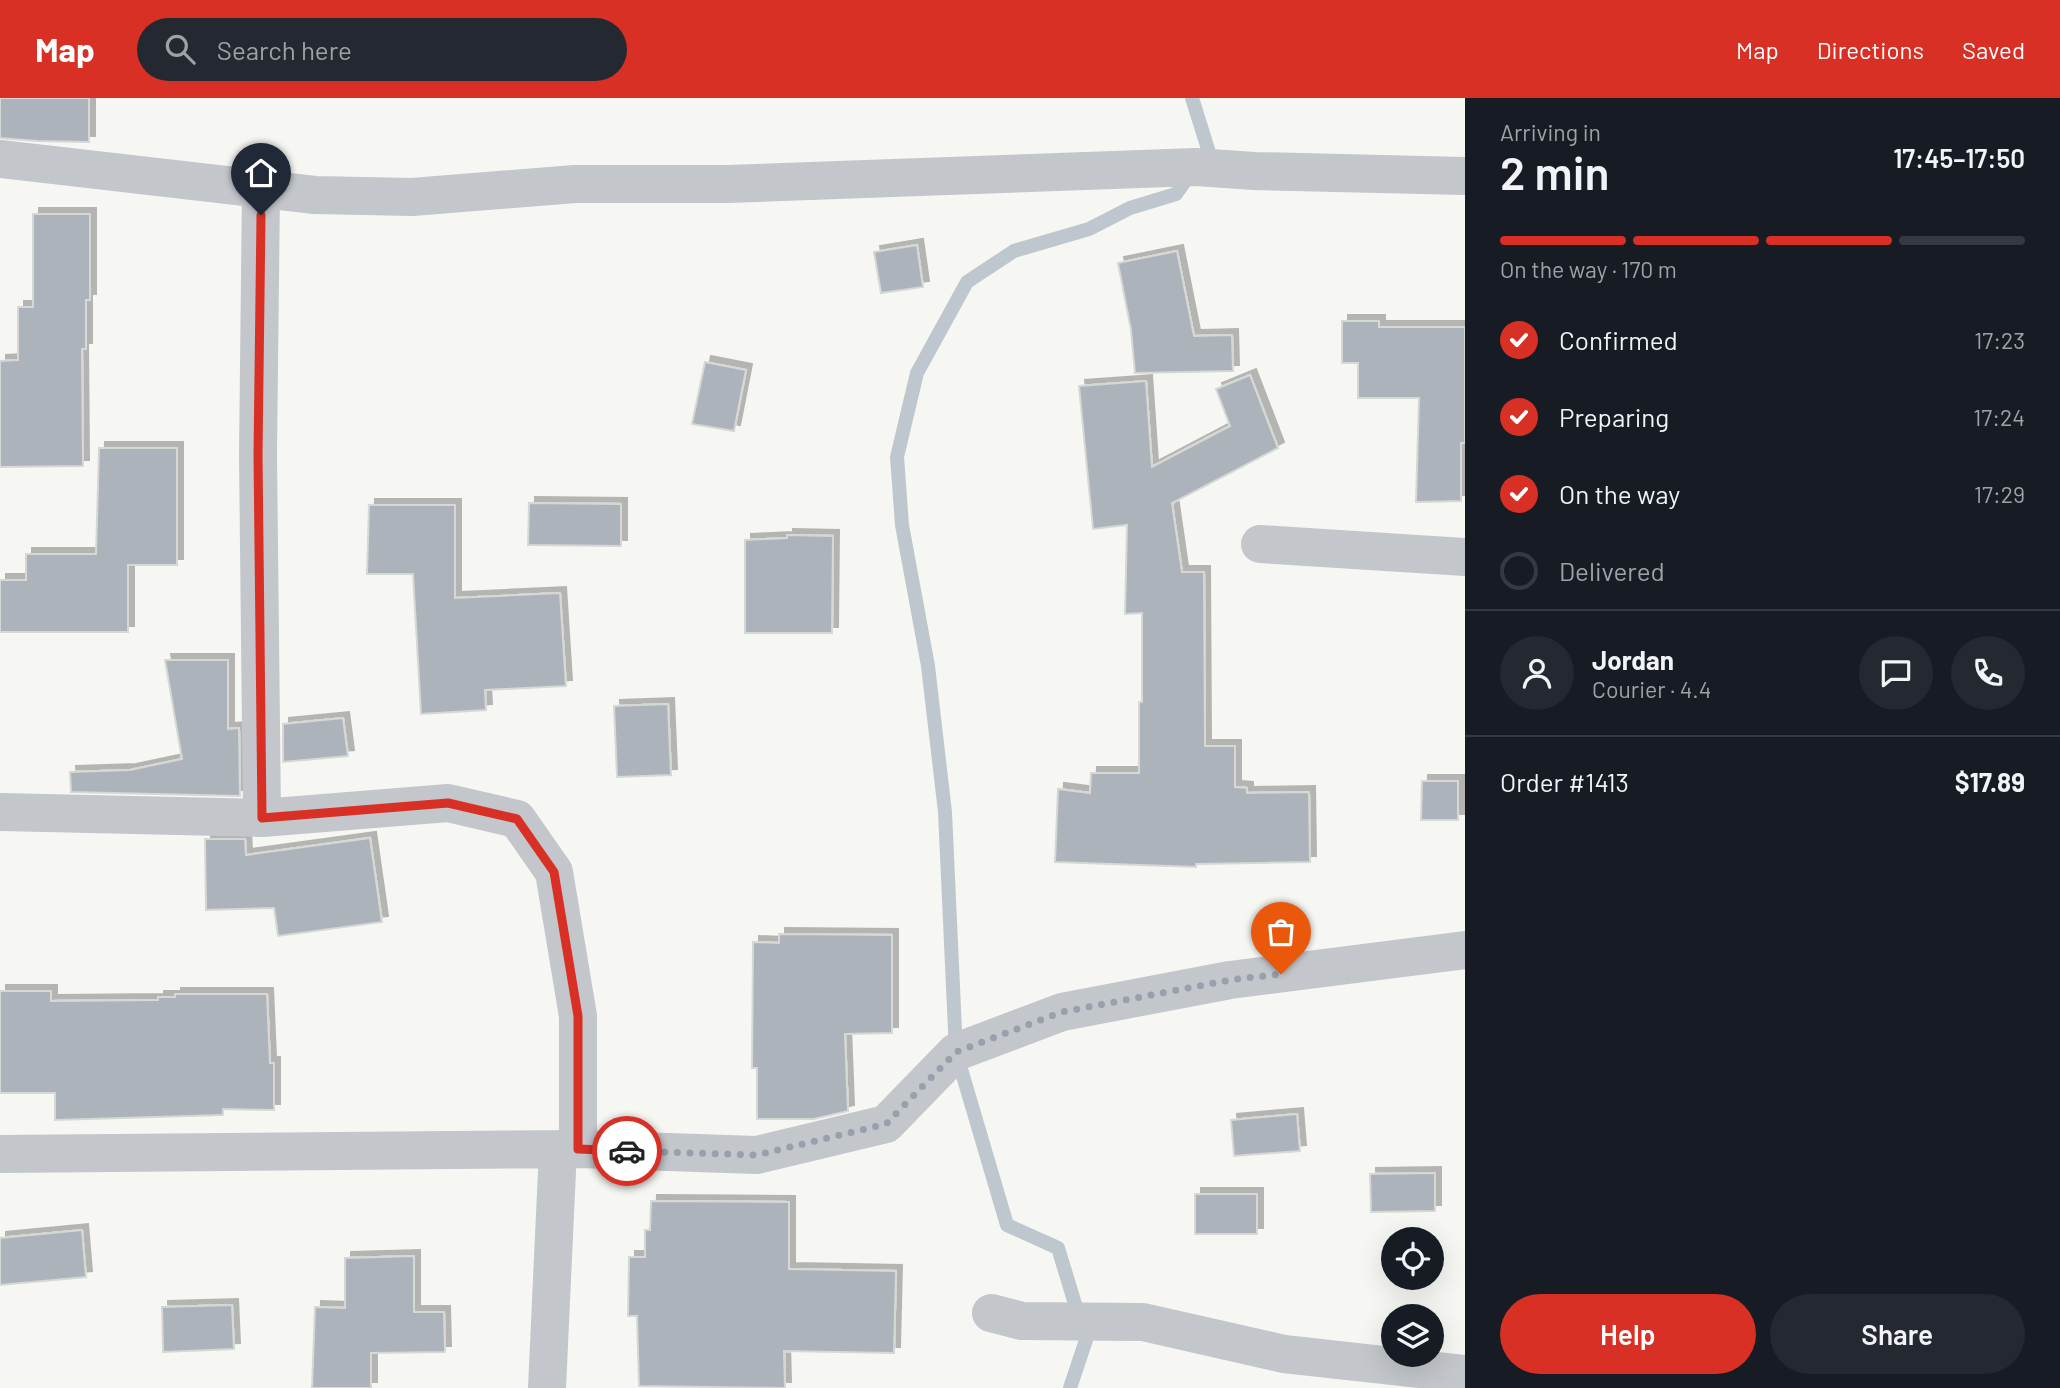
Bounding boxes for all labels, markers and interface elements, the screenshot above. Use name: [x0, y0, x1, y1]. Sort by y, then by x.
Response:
search box: [137, 18, 627, 81]
text: Map: [35, 29, 95, 69]
icon: search: [161, 30, 199, 68]
text: Search here: [217, 34, 352, 65]
text: Map: [1736, 35, 1779, 64]
text: Directions: [1817, 35, 1924, 64]
text: Saved: [1962, 35, 2025, 64]
text: Arriving in: [1500, 118, 1601, 146]
text: 17:45–17:50: [1893, 142, 2025, 173]
pin: [231, 143, 291, 215]
text: 2 min: [1500, 144, 1609, 199]
icon: home: [242, 154, 280, 192]
text: On the way · 170 m: [1500, 255, 1677, 283]
icon: check: [1500, 321, 1538, 359]
text: Confirmed: [1559, 324, 1678, 355]
text: 17:23: [1974, 326, 2025, 354]
icon: check: [1500, 398, 1538, 436]
text: Preparing: [1559, 401, 1669, 432]
text: 17:24: [1973, 403, 2025, 431]
icon: check: [1500, 475, 1538, 513]
text: On the way: [1559, 478, 1680, 509]
text: 17:29: [1974, 480, 2025, 508]
text: Delivered: [1559, 555, 1665, 586]
button: person: [1500, 636, 1574, 710]
button: chat: [1859, 636, 1933, 710]
button: phone: [1951, 636, 2025, 710]
text: Jordan: [1592, 644, 1674, 675]
text: Courier · 4.4: [1592, 675, 1711, 703]
text: Order #1413: [1500, 766, 1629, 797]
text: $17.89: [1955, 766, 2025, 797]
pin: [1251, 902, 1311, 974]
icon: bag: [1262, 913, 1300, 951]
courier: [592, 1116, 662, 1186]
icon: car: [608, 1132, 646, 1170]
map controls: [1381, 1227, 1444, 1367]
button: locate: [1381, 1227, 1444, 1290]
button: Help: [1500, 1294, 1756, 1374]
button: Share: [1770, 1294, 2025, 1374]
button: layers: [1381, 1304, 1444, 1367]

